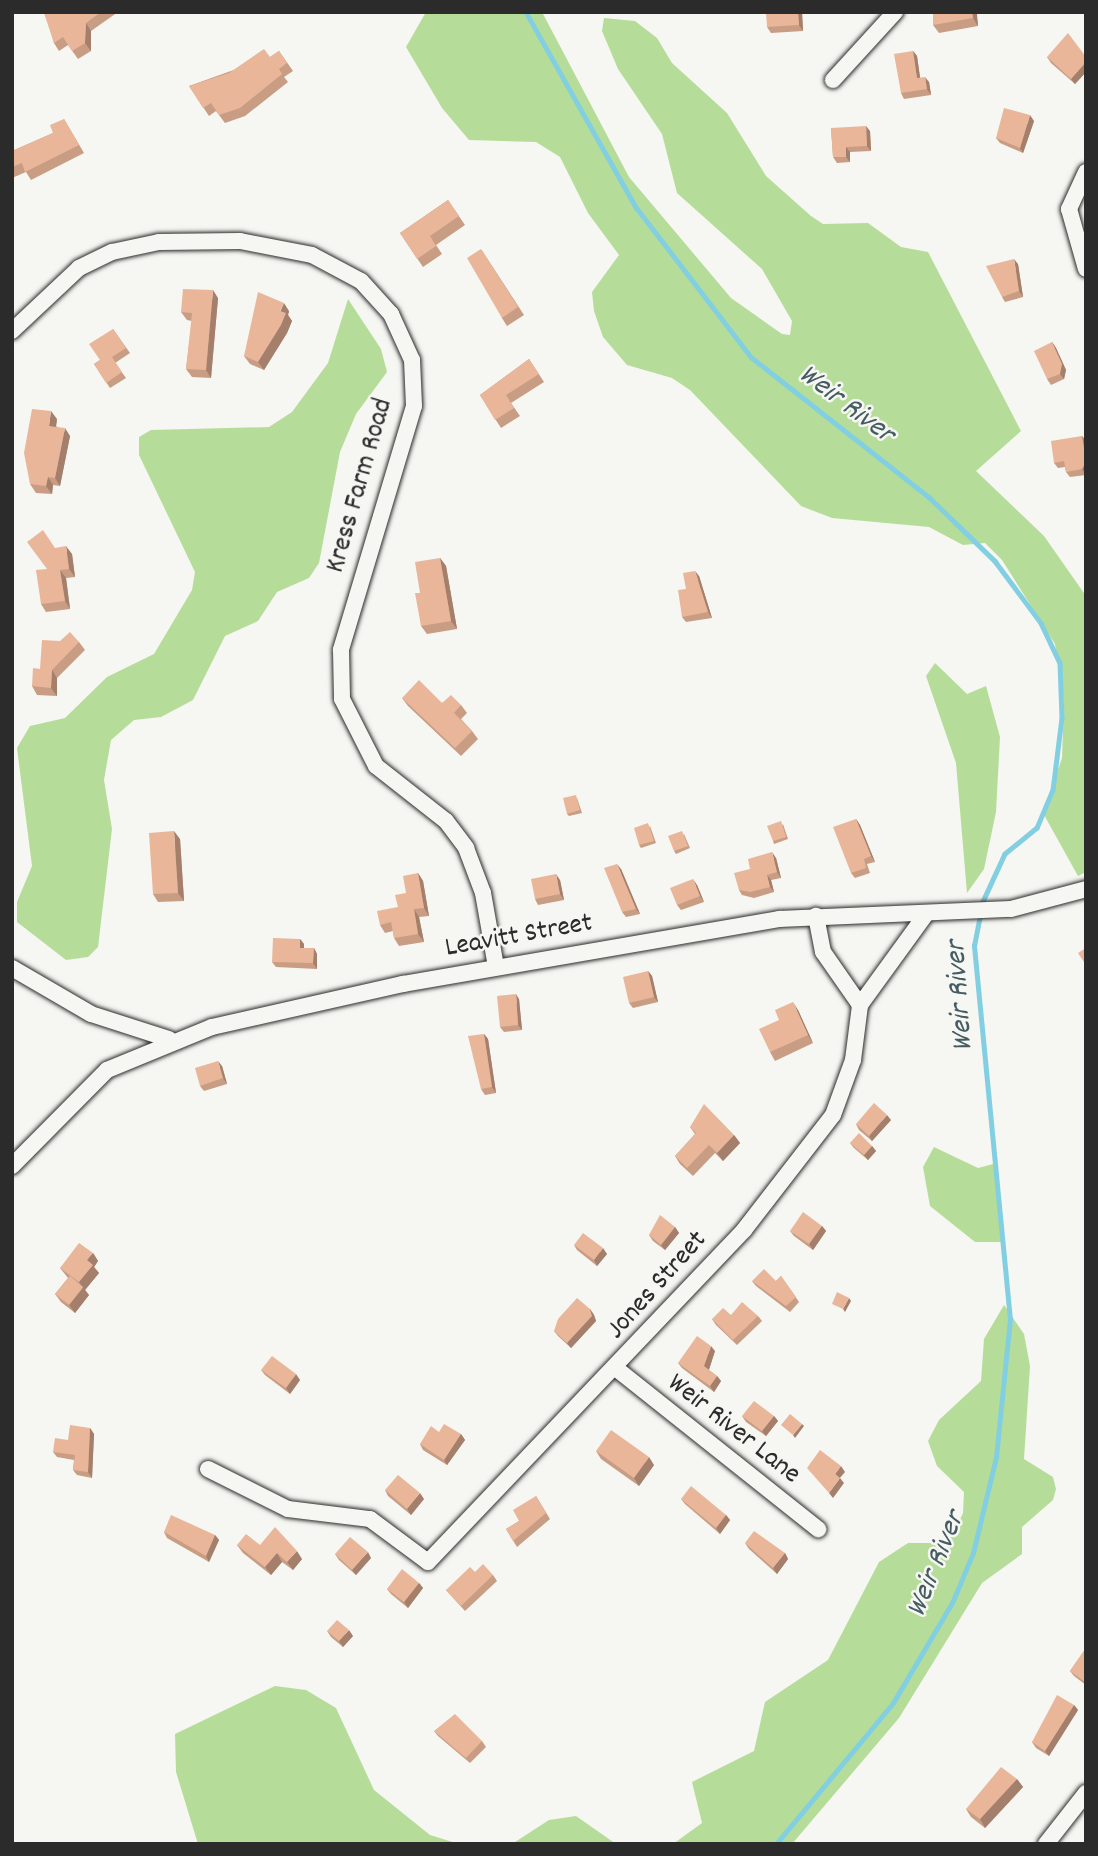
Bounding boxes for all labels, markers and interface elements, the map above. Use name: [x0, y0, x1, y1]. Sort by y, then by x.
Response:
water label: Weir River: [790, 358, 900, 454]
street label: Kress Farm Road: [320, 395, 402, 577]
street label: Leavitt Street: [443, 908, 595, 966]
water label: Weir River: [940, 939, 984, 1053]
street label: Jones Street: [601, 1225, 715, 1347]
street label: Weir River Lane: [660, 1368, 806, 1492]
water label: Weir River: [901, 1507, 975, 1623]

